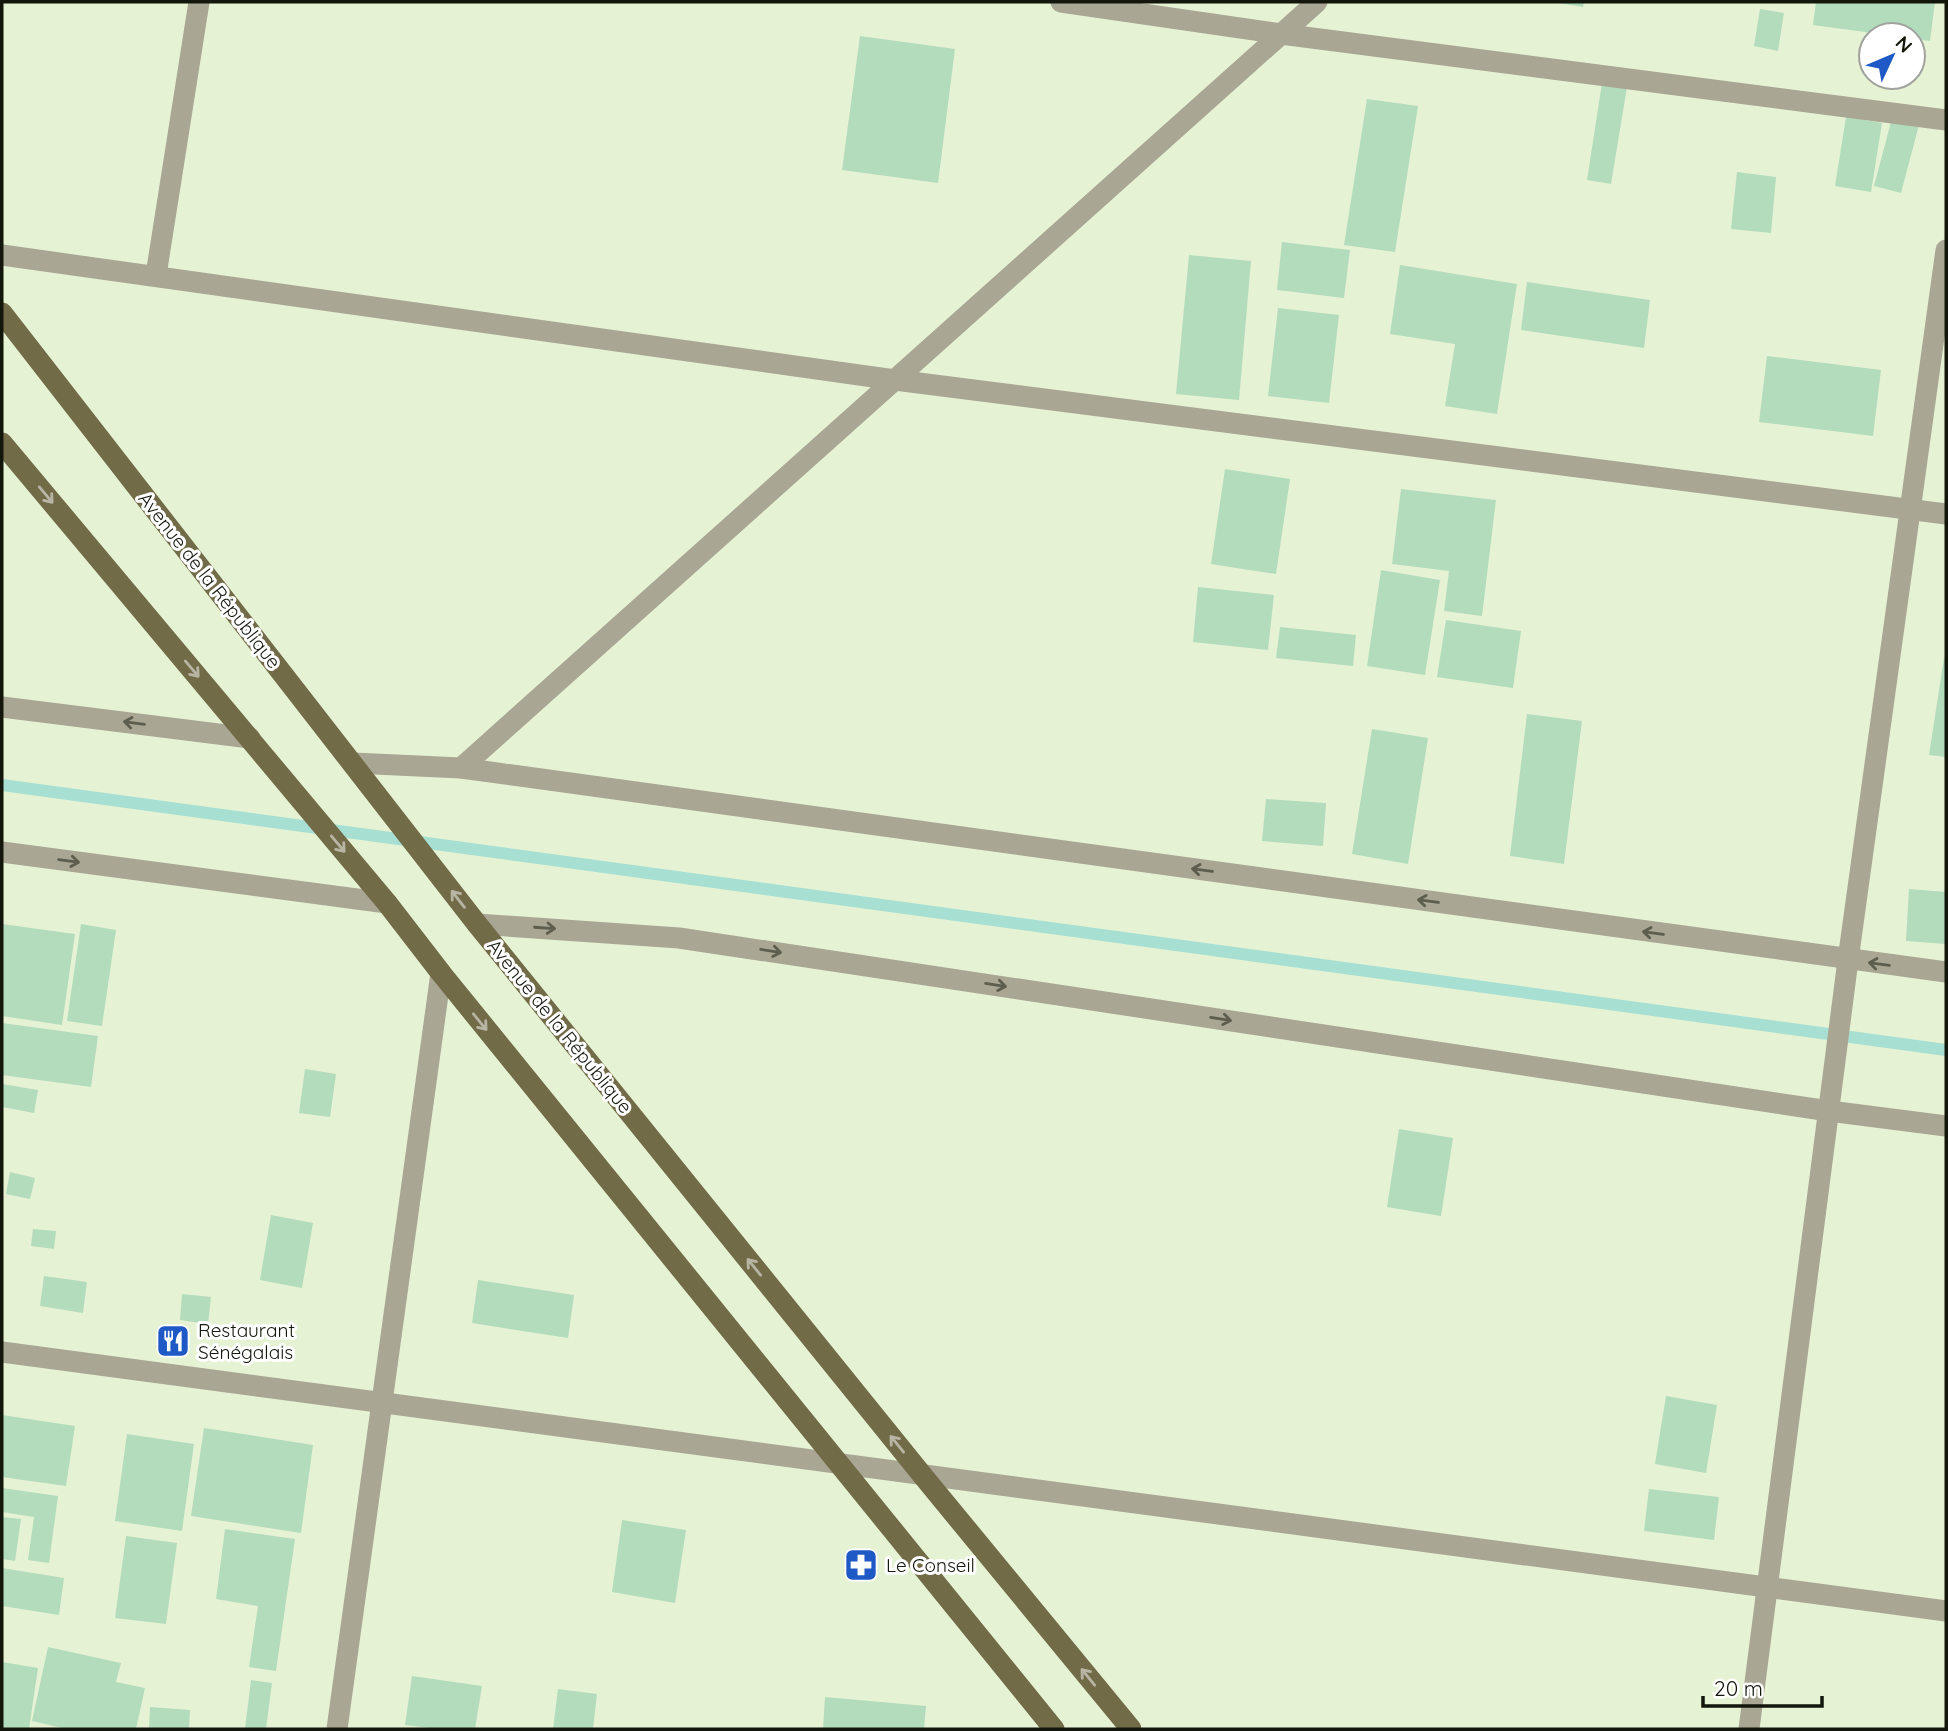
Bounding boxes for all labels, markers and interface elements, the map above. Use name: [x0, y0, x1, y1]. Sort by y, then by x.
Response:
north arrow: [1857, 21, 1927, 91]
text: N: [1891, 31, 1918, 58]
one-way arrow: [38, 486, 54, 504]
street label: Avenue de la République: [134, 487, 286, 673]
one-way arrow: [185, 660, 200, 678]
one-way arrow: [123, 717, 145, 730]
one-way arrow: [330, 835, 346, 853]
one-way arrow: [58, 855, 80, 868]
one-way arrow: [1192, 864, 1214, 877]
one-way arrow: [450, 890, 465, 908]
one-way arrow: [1417, 895, 1440, 908]
one-way arrow: [534, 922, 557, 935]
one-way arrow: [1642, 926, 1665, 939]
street label: Avenue de la République: [482, 934, 638, 1118]
one-way arrow: [760, 945, 782, 958]
one-way arrow: [1868, 957, 1890, 970]
one-way arrow: [985, 979, 1007, 992]
one-way arrow: [473, 1012, 488, 1030]
one-way arrow: [1209, 1013, 1232, 1026]
one-way arrow: [746, 1258, 762, 1276]
place label: Restaurant Sénégalais: [198, 1318, 295, 1364]
restaurant icon: Restaurant Sénégalais: [154, 1322, 192, 1360]
one-way arrow: [889, 1435, 905, 1453]
pharmacy icon: Le Conseil: [842, 1546, 880, 1584]
place label: Le Conseil: [886, 1553, 975, 1577]
scale bar: [1703, 1664, 1822, 1708]
one-way arrow: [1080, 1668, 1096, 1686]
text: 20 m: [1714, 1675, 1763, 1701]

